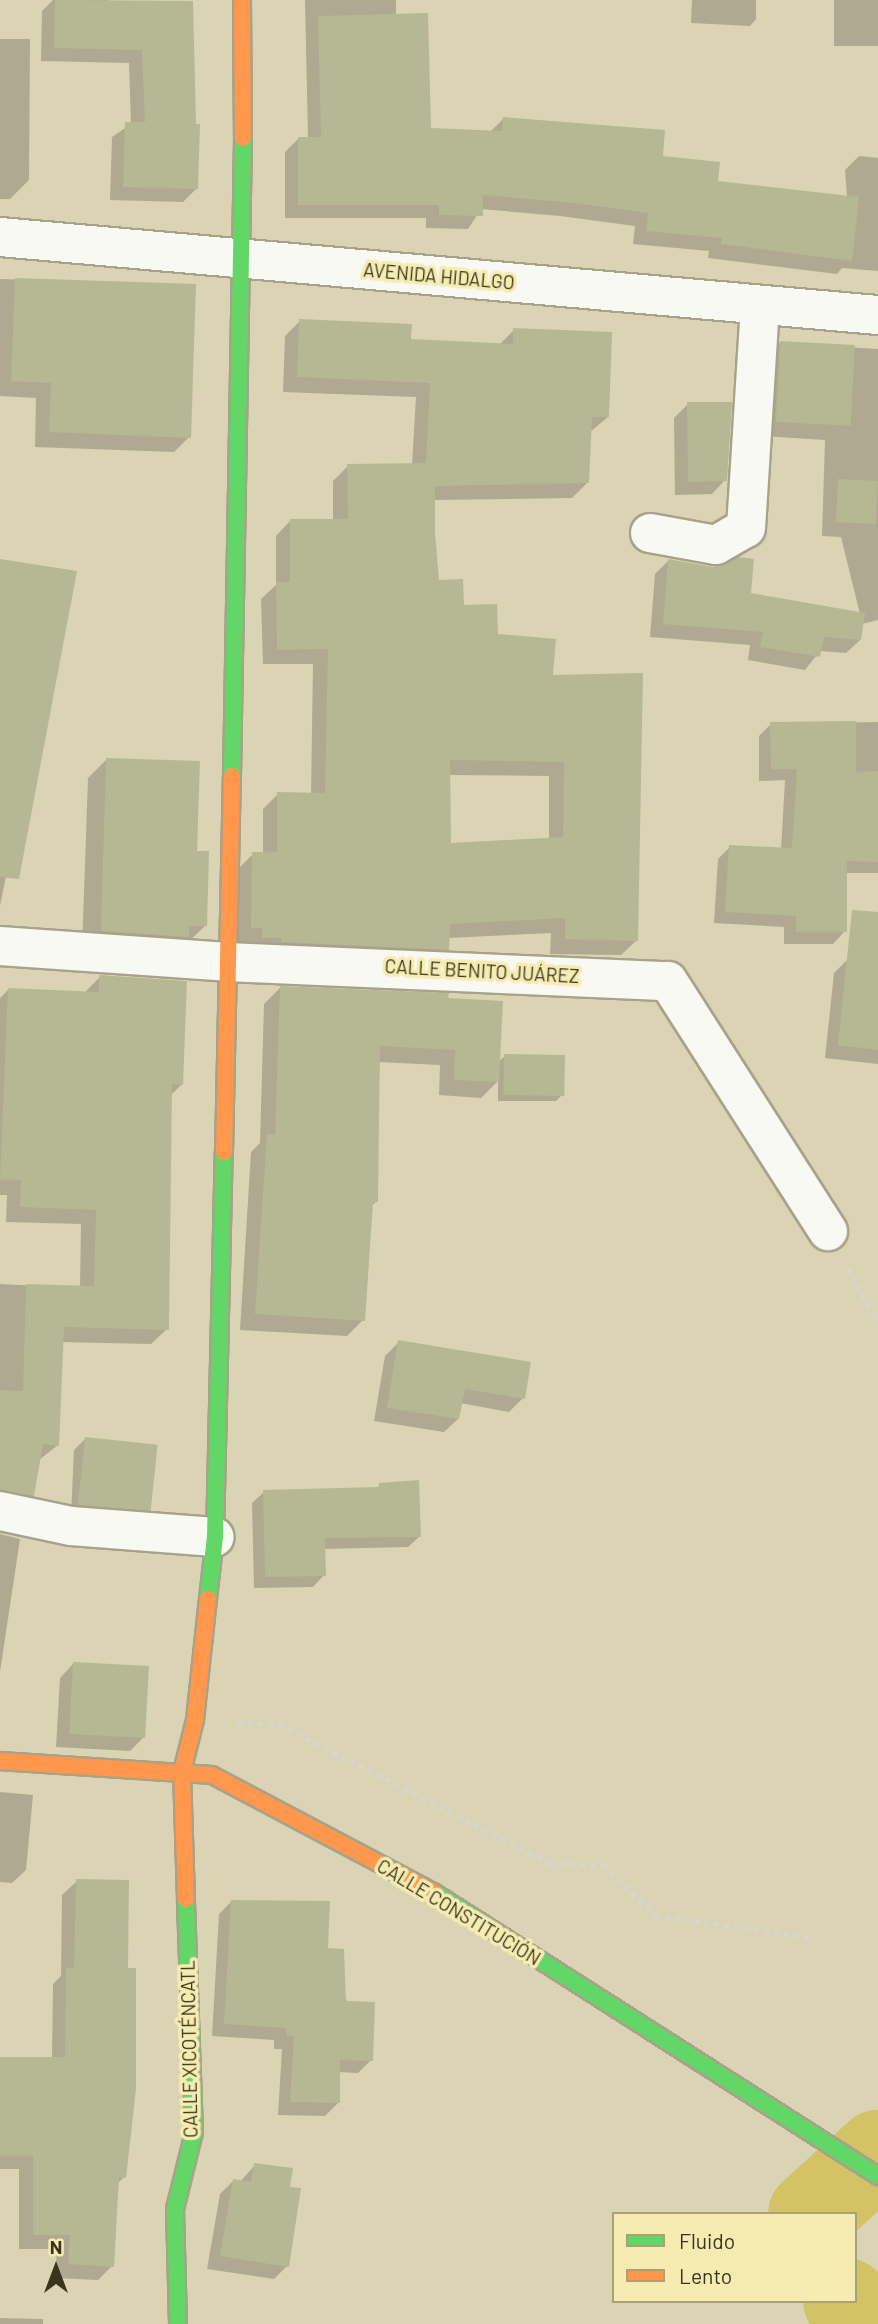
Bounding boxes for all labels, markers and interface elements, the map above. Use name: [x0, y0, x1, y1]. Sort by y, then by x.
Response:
street label: AVENIDA HIDALGO: [362, 258, 516, 294]
street label: CALLE BENITO JUÁREZ: [384, 955, 580, 987]
street label: CALLE CONSTITUCIÓN: [373, 1854, 545, 1970]
street label: CALLE XICOTÉNCATL: [176, 1960, 202, 2138]
legend: [612, 2212, 857, 2303]
text: Fluido: [679, 2228, 735, 2253]
north arrow: [21, 2233, 91, 2303]
text: N: [50, 2235, 62, 2258]
text: Lento: [679, 2263, 732, 2288]

